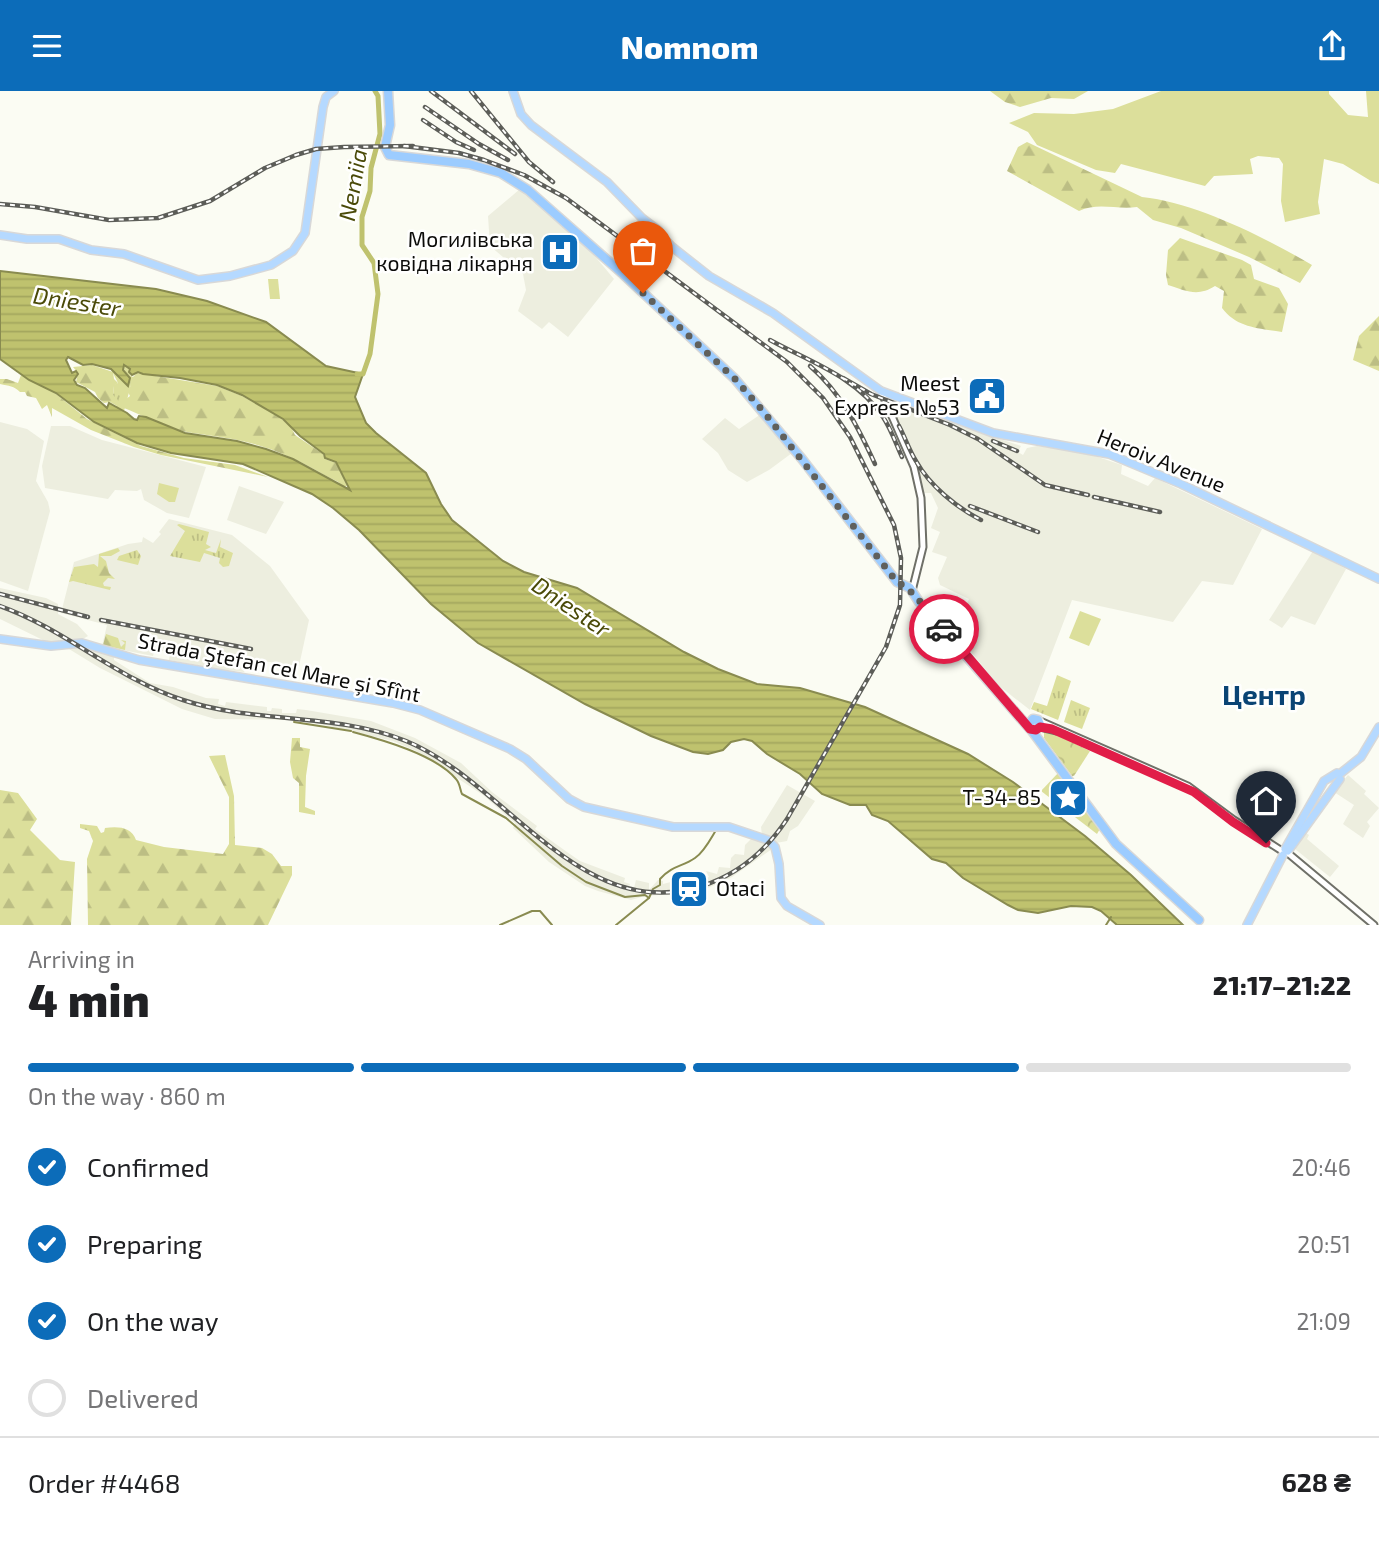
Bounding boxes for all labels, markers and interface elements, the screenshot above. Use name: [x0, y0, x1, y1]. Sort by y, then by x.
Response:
icon: menu: [28, 27, 66, 65]
text: Nomnom: [621, 27, 758, 65]
icon: share: [1313, 27, 1351, 65]
water label: Nemiia: [332, 146, 372, 223]
pin: [613, 221, 673, 293]
place label: Могилівська ковідна лікарня: [376, 226, 533, 275]
hospital icon: Могилівська ковідна лікарня: [539, 231, 581, 273]
icon: bag: [624, 232, 662, 270]
water label: Dniester: [31, 280, 124, 322]
place label: Meest Express №53: [834, 370, 960, 419]
public building icon: Meest Express №53: [966, 375, 1008, 417]
street label: Heroiv Avenue: [1094, 423, 1229, 497]
water label: Dniester: [527, 570, 617, 643]
courier: [909, 594, 979, 664]
icon: car: [925, 610, 963, 648]
street label: Strada Ştefan cel Mare şi Sfînt: [136, 627, 423, 708]
district label: Центр: [1222, 677, 1306, 711]
pin: [1236, 771, 1296, 843]
place icon: Т-34-85: [1047, 777, 1089, 819]
icon: home: [1247, 782, 1285, 820]
place label: Т-34-85: [963, 784, 1041, 809]
station icon: Otaci: [668, 868, 710, 910]
place label: Otaci: [716, 875, 765, 900]
text: Arriving in: [28, 945, 135, 973]
text: 21:17–21:22: [1213, 969, 1351, 1000]
text: 4 min: [28, 971, 150, 1026]
text: On the way · 860 m: [28, 1082, 226, 1110]
icon: check: [28, 1148, 66, 1186]
text: Confirmed: [87, 1151, 210, 1182]
text: 20:46: [1291, 1153, 1351, 1181]
icon: check: [28, 1225, 66, 1263]
text: Preparing: [87, 1228, 202, 1259]
text: 20:51: [1297, 1230, 1351, 1258]
icon: check: [28, 1302, 66, 1340]
text: On the way: [87, 1305, 218, 1336]
text: 21:09: [1296, 1307, 1351, 1335]
text: Delivered: [87, 1382, 199, 1413]
text: 628 ₴: [1281, 1466, 1351, 1497]
text: Order #4468: [28, 1467, 181, 1498]

